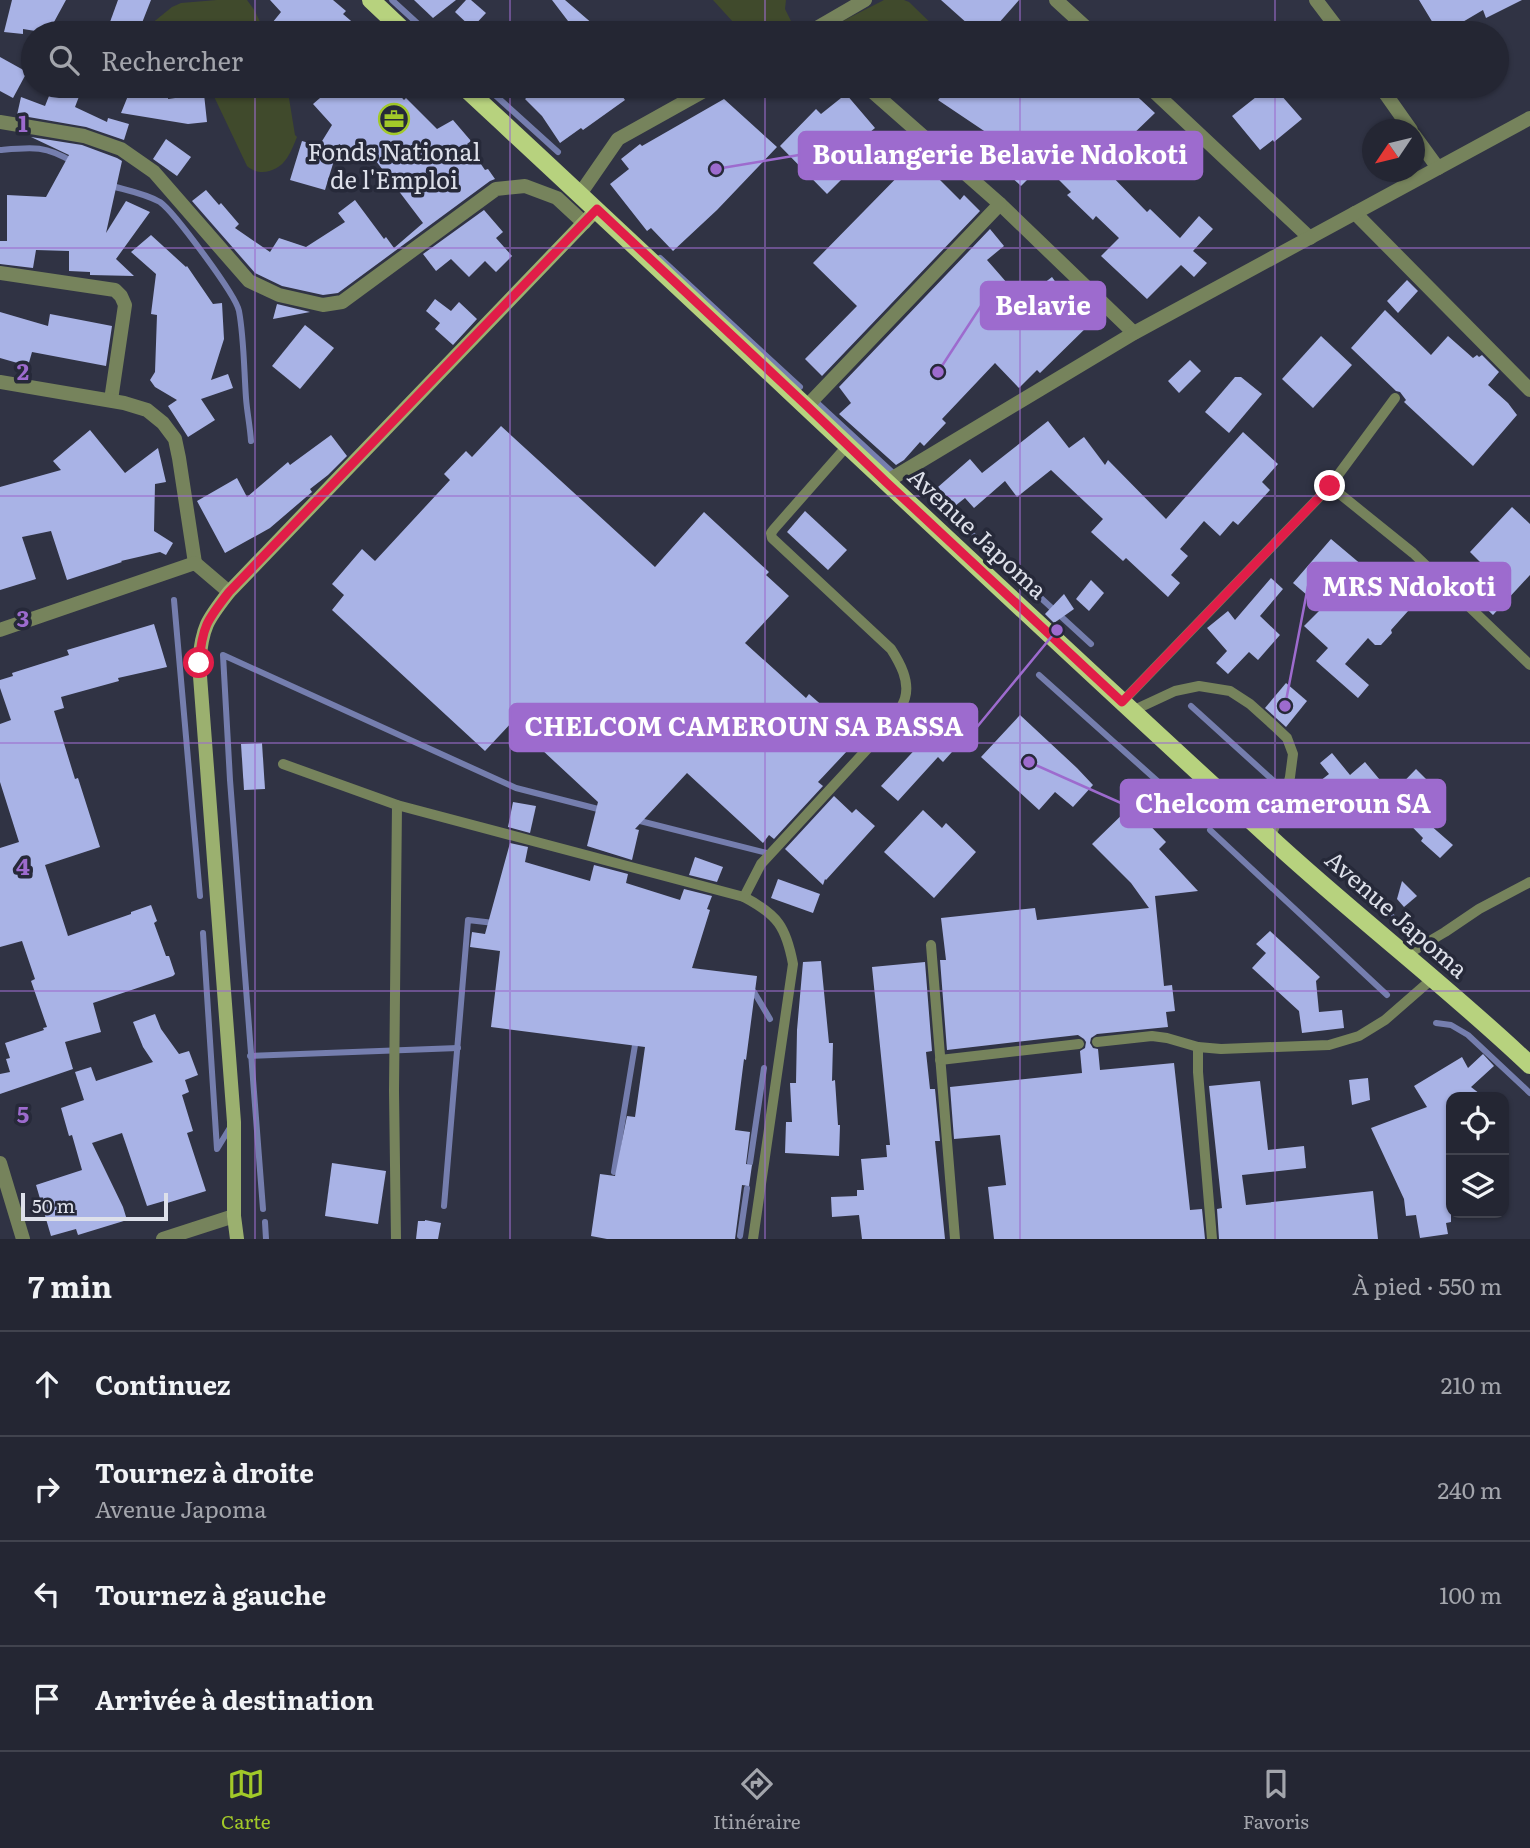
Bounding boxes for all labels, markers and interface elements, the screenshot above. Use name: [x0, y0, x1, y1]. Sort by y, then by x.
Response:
search box: [21, 21, 1509, 98]
text: Rechercher: [101, 40, 243, 79]
icon: search: [45, 41, 83, 79]
office icon: Fonds National de l'Emploi: [377, 102, 411, 136]
text: 1: [18, 105, 28, 139]
north arrow: [1362, 119, 1425, 182]
callout: Boulangerie Belavie Ndokoti: [799, 132, 1202, 179]
place label: Fonds National de l'Emploi: [307, 133, 481, 196]
text: Boulangerie Belavie Ndokoti: [812, 133, 1188, 172]
callout: Belavie: [981, 282, 1105, 329]
text: Belavie: [995, 284, 1091, 323]
text: 2: [17, 353, 29, 387]
street label: Avenue Japoma: [901, 458, 1056, 606]
route end: [1314, 470, 1345, 501]
callout: MRS Ndokoti: [1308, 563, 1510, 610]
text: MRS Ndokoti: [1322, 565, 1496, 604]
text: 3: [17, 600, 29, 634]
route start: [183, 647, 214, 678]
callout: CHELCOM CAMEROUN SA BASSA: [510, 704, 977, 751]
text: CHELCOM CAMEROUN SA BASSA: [525, 705, 964, 744]
callout: Chelcom cameroun SA: [1121, 780, 1445, 827]
text: Chelcom cameroun SA: [1135, 782, 1431, 821]
street label: Avenue Japoma: [1319, 841, 1477, 985]
text: 4: [16, 848, 30, 882]
map controls: [1446, 1092, 1509, 1218]
button: locate: [1446, 1092, 1509, 1155]
text: 5: [17, 1096, 29, 1130]
button: layers: [1446, 1155, 1509, 1218]
scale bar: [21, 1190, 168, 1222]
text: 50 m: [32, 1191, 75, 1219]
text: 7 min: [28, 1263, 112, 1307]
text: À pied · 550 m: [1352, 1268, 1502, 1302]
text: Continuez: [95, 1364, 231, 1403]
icon: ahead: [28, 1365, 66, 1403]
text: 210 m: [1441, 1367, 1502, 1401]
text: Tournez à droite: [95, 1452, 314, 1491]
icon: right: [28, 1470, 66, 1508]
text: 240 m: [1437, 1472, 1502, 1506]
text: Avenue Japoma: [95, 1491, 267, 1525]
text: Tournez à gauche: [95, 1574, 326, 1613]
icon: left: [28, 1575, 66, 1613]
text: 100 m: [1439, 1577, 1502, 1611]
text: Arrivée à destination: [95, 1679, 374, 1718]
icon: arrive: [28, 1680, 66, 1718]
tab: Carte: [221, 1765, 271, 1835]
tab: Itinéraire: [713, 1765, 801, 1835]
tab: Favoris: [1243, 1765, 1309, 1835]

